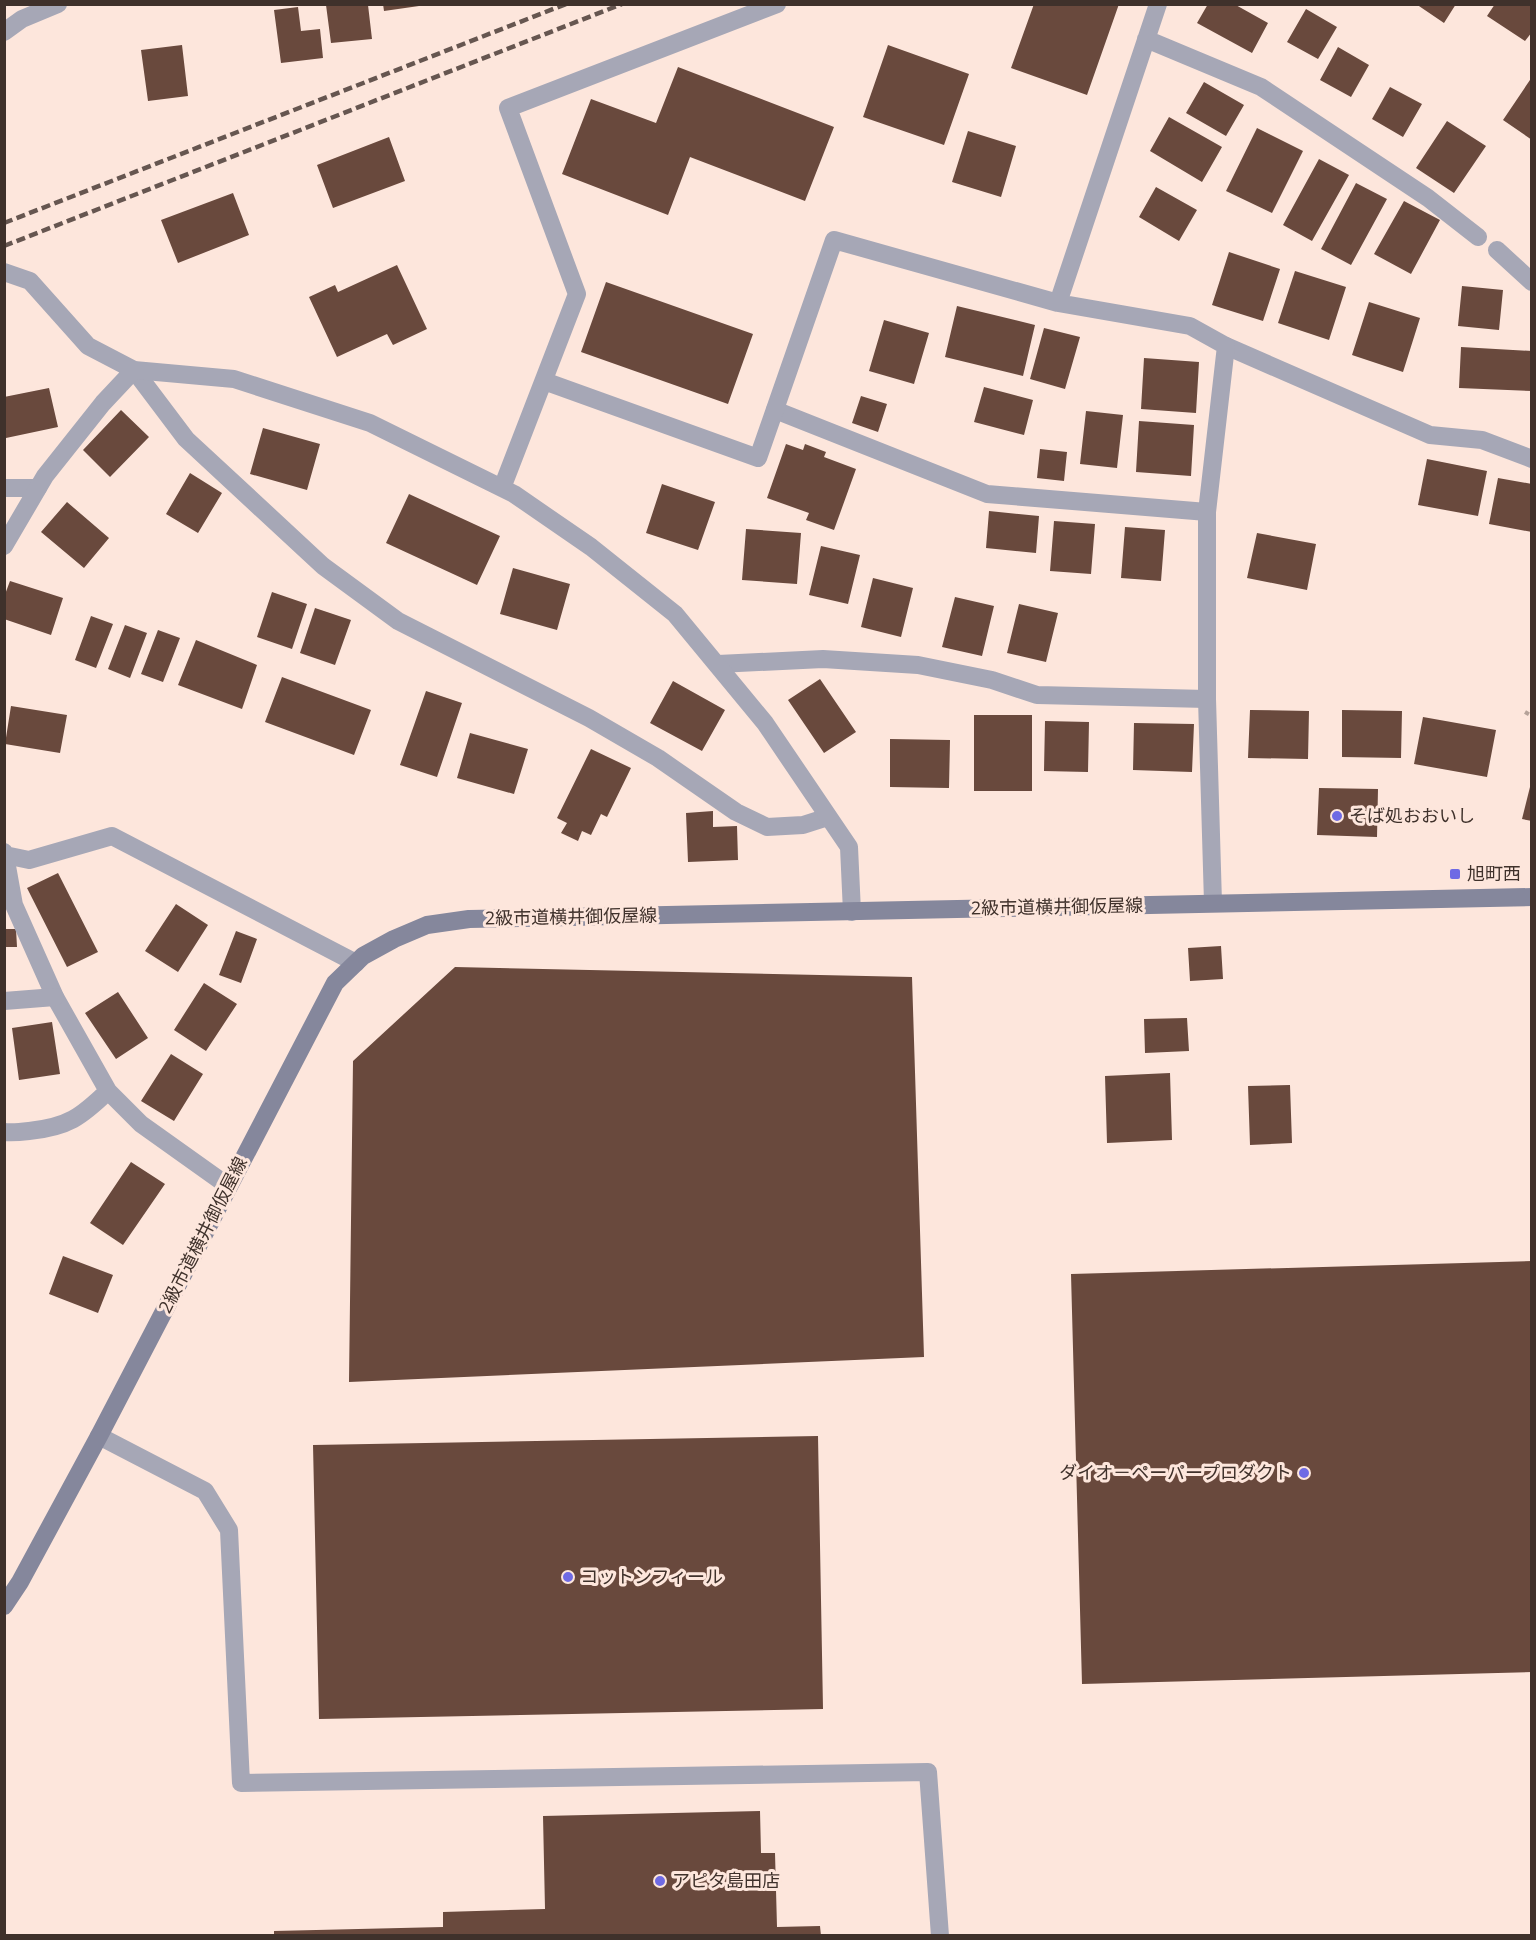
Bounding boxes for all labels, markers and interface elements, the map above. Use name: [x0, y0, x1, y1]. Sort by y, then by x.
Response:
place label: そば処おおいし: [1349, 803, 1475, 827]
marker: そば処おおいし: [1330, 809, 1344, 823]
place label: 旭町西: [1467, 861, 1521, 885]
marker: 旭町西: [1448, 867, 1462, 881]
street label: 2級市道横井御仮屋線: [971, 892, 1143, 920]
street label: 2級市道横井御仮屋線: [485, 902, 657, 930]
street label: 2級市道横井御仮屋線: [152, 1152, 252, 1317]
place label: ダイオ－ペーパープロダクト: [1059, 1460, 1292, 1484]
marker: ダイオ－ペーパープロダクト: [1297, 1466, 1311, 1480]
place label: コットンフィール: [580, 1564, 723, 1588]
marker: コットンフィール: [561, 1570, 575, 1584]
place label: アピタ島田店: [672, 1868, 780, 1892]
marker: アピタ島田店: [653, 1874, 667, 1888]

